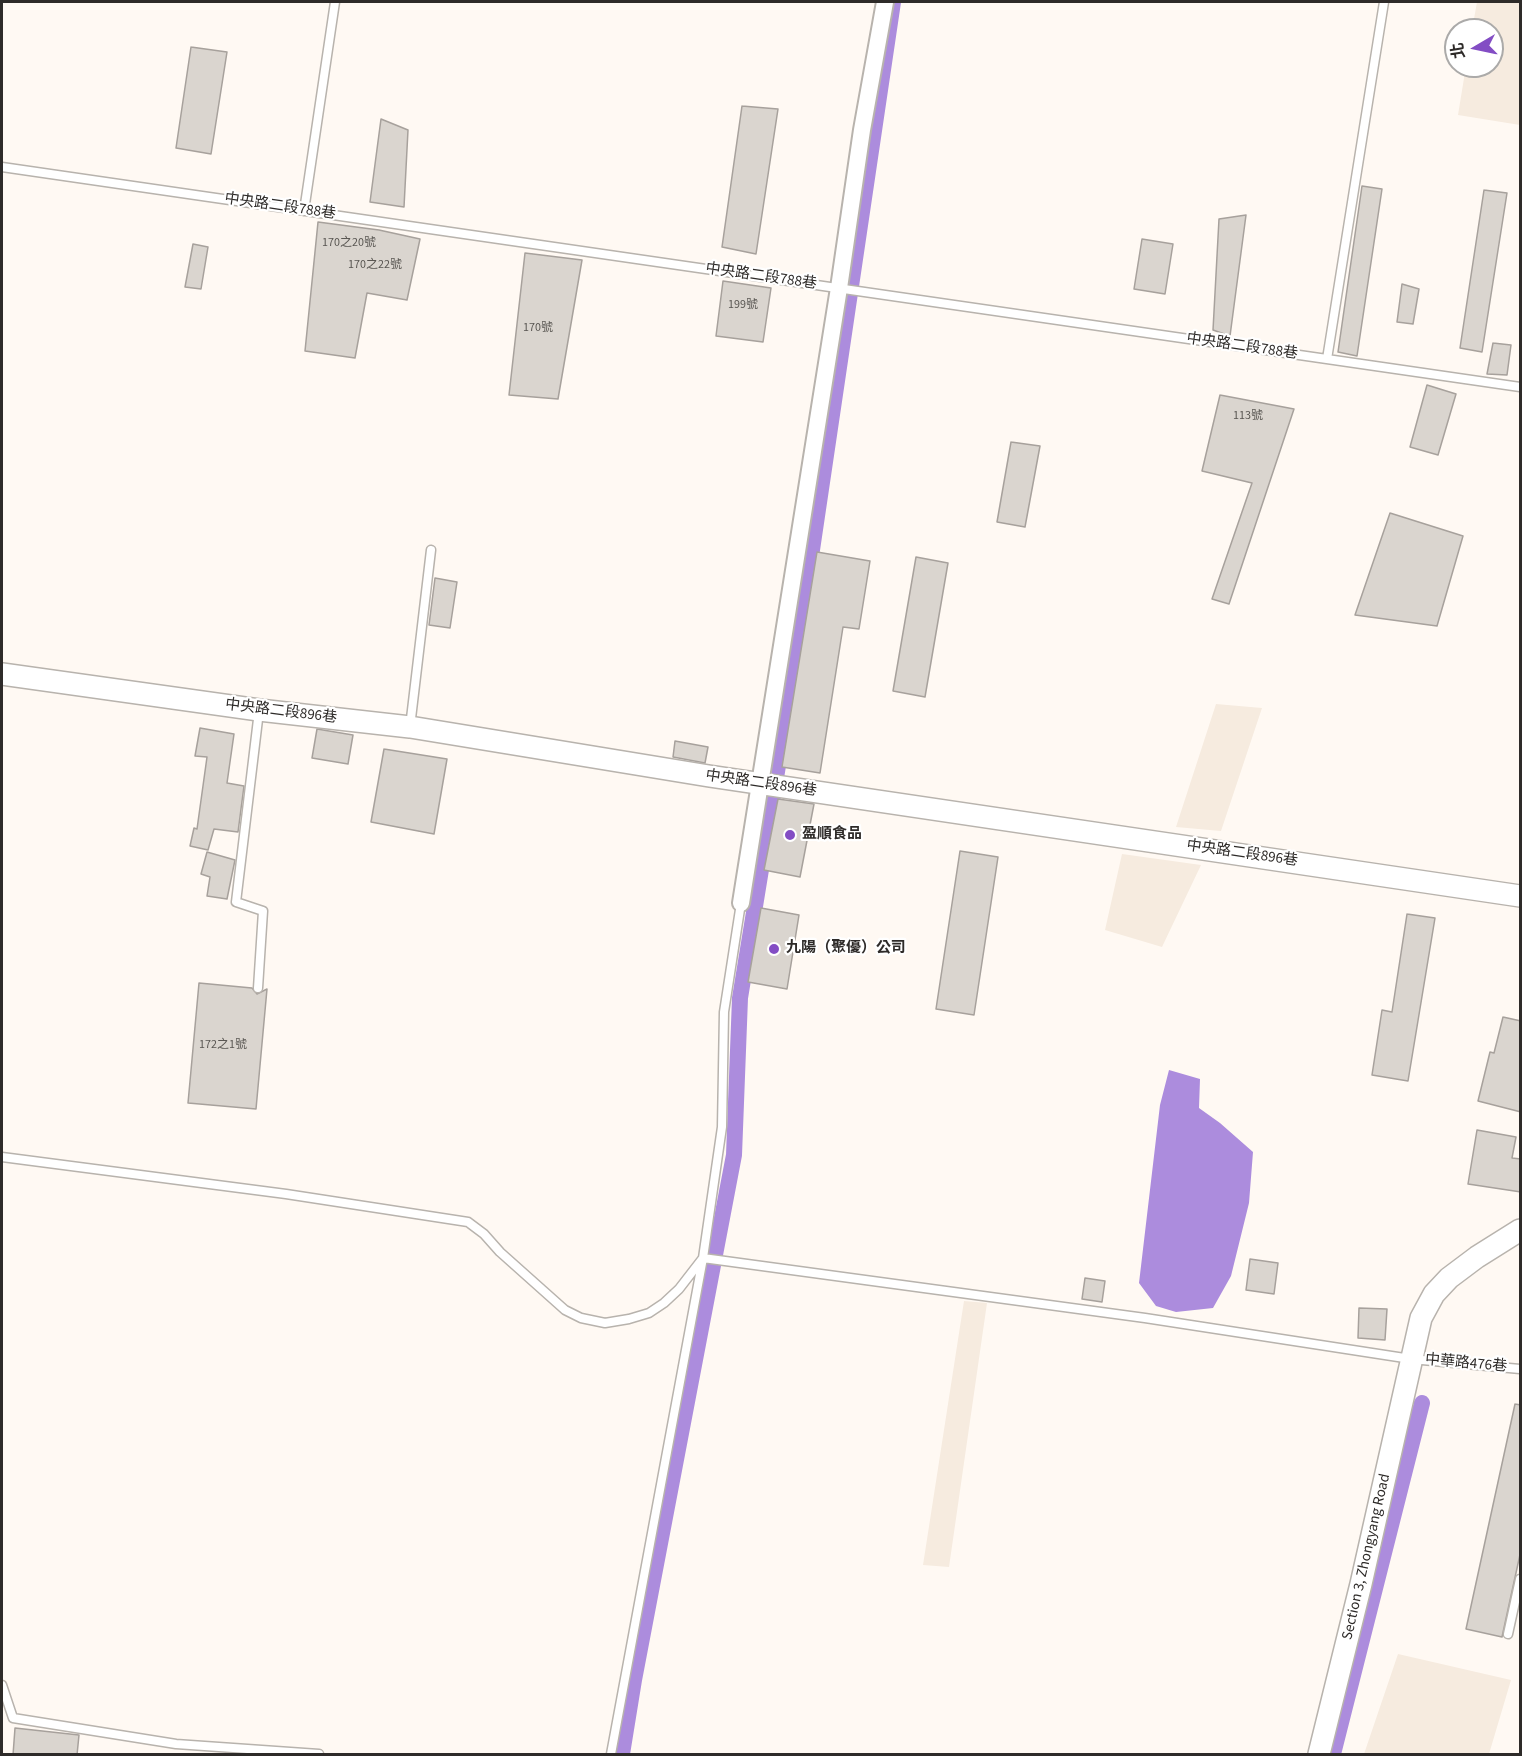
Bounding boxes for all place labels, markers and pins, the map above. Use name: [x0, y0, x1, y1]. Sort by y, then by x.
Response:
place label: 盈順食品: [802, 826, 862, 844]
marker: 盈順食品: [783, 828, 797, 842]
place label: 九陽（聚優）公司: [786, 940, 906, 958]
marker: 九陽（聚優）公司: [767, 942, 781, 956]

